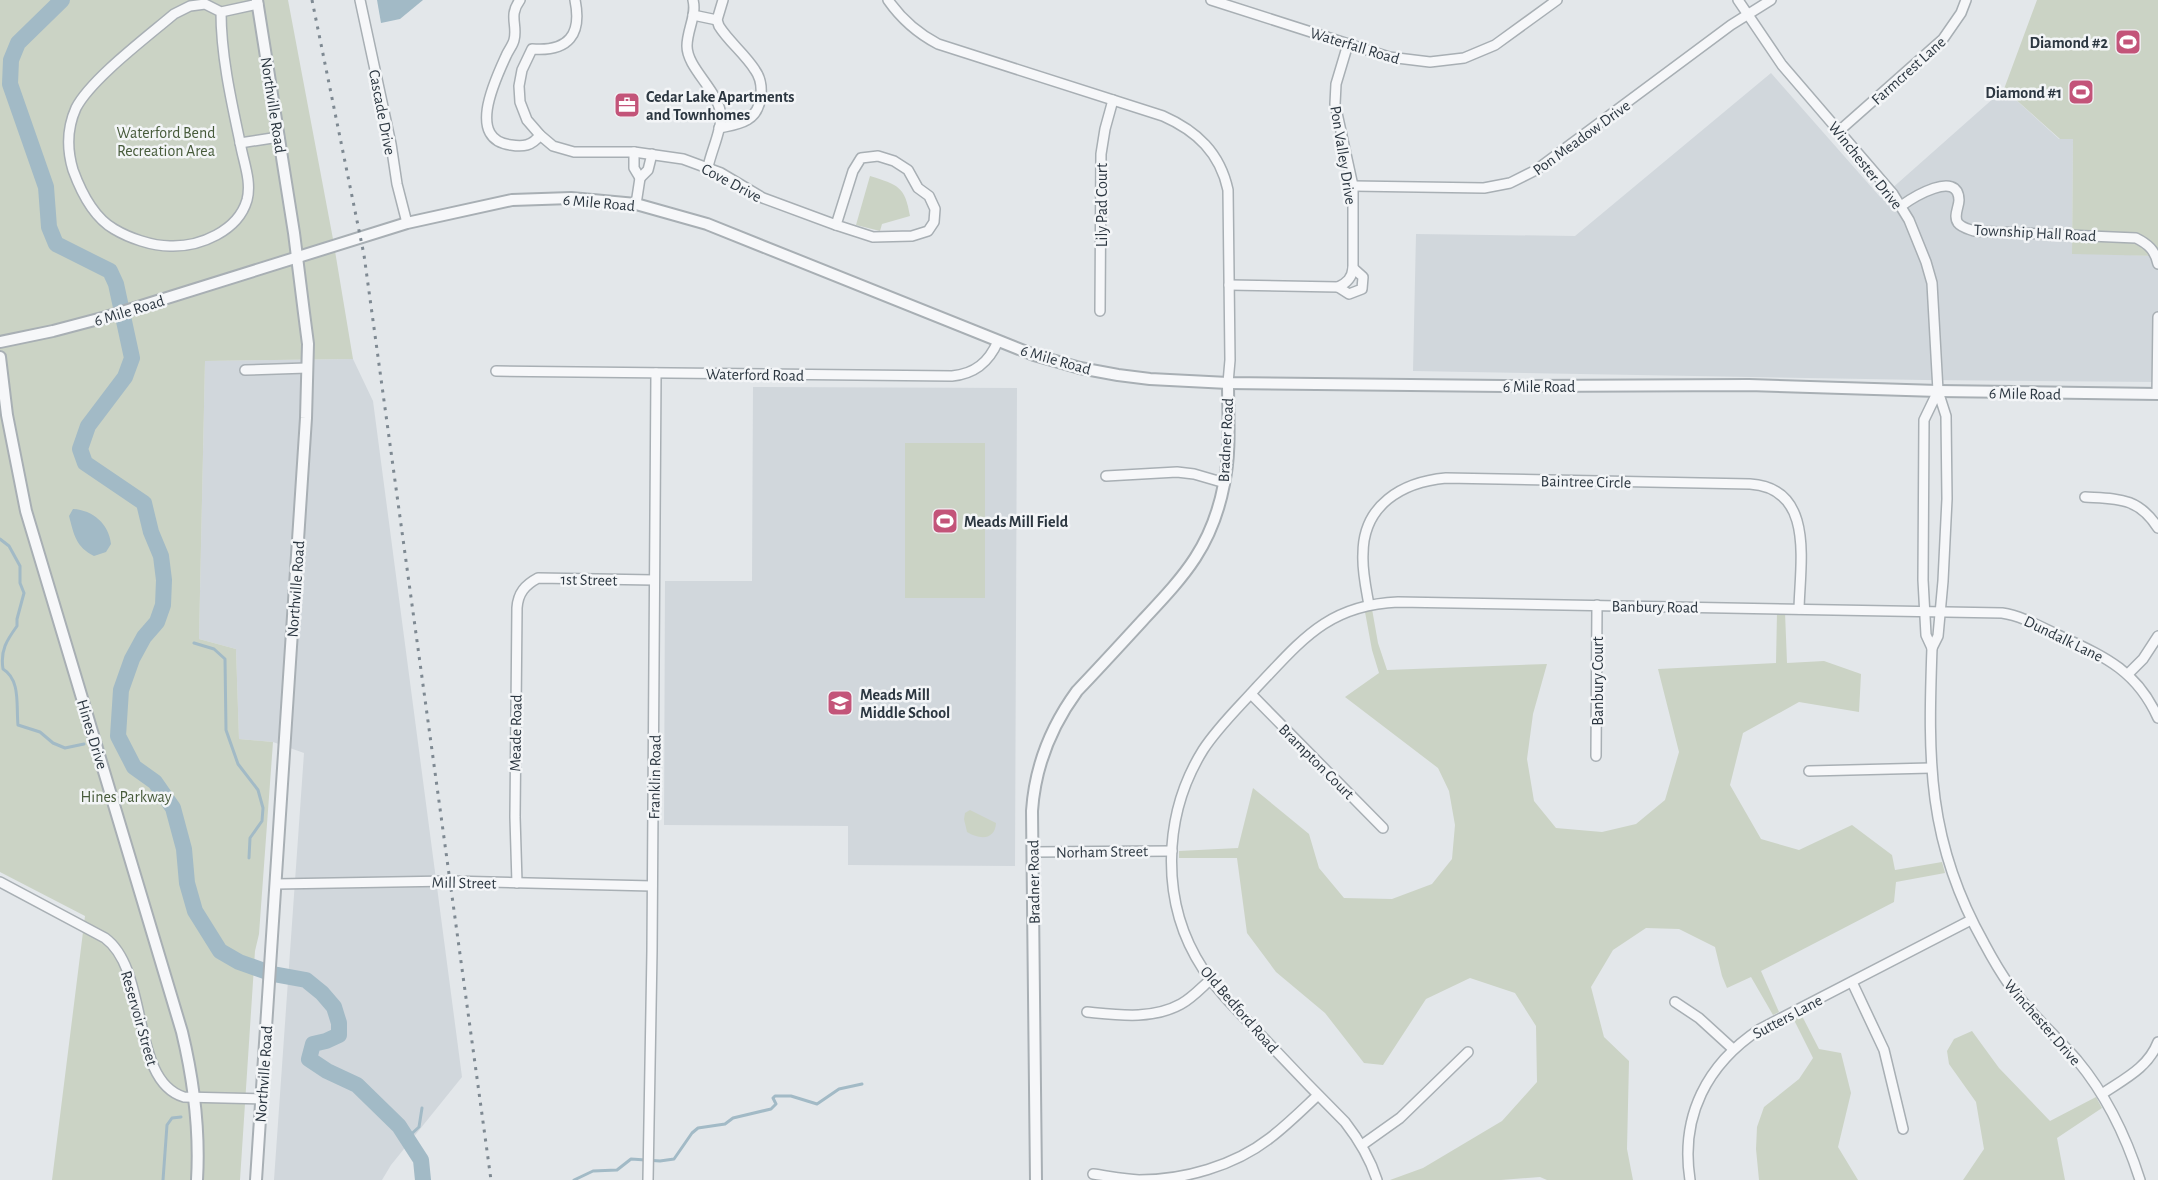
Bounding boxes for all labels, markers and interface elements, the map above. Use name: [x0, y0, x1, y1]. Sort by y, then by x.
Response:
street label: Waterfall Road: [1308, 25, 1401, 67]
sports icon: Diamond #2: [2113, 27, 2143, 57]
street label: Farmcrest Lane: [1869, 34, 1949, 108]
place label: Diamond #2: [2029, 35, 2108, 51]
street label: Northville Road: [258, 56, 288, 154]
street label: Cascade Drive: [366, 68, 398, 156]
sports icon: Diamond #1: [2066, 77, 2096, 107]
place label: Diamond #1: [1985, 85, 2062, 101]
place label: Cedar Lake Apartments and Townhomes: [646, 89, 795, 123]
office icon: Cedar Lake Apartments and Townhomes: [612, 90, 642, 120]
street label: Pon Meadow Drive: [1530, 97, 1633, 178]
street label: Pon Valley Drive: [1326, 105, 1359, 206]
street label: Winchester Drive: [1825, 119, 1905, 212]
park label: Waterford Bend Recreation Area: [117, 125, 215, 159]
street label: Cove Drive: [699, 160, 764, 205]
street label: Lily Pad Court: [1094, 163, 1111, 247]
street label: 6 Mile Road: [562, 192, 636, 214]
street label: Township Hall Road: [1973, 222, 2097, 244]
street label: 6 Mile Road: [92, 293, 166, 329]
street label: 6 Mile Road: [1019, 342, 1093, 378]
street label: Waterford Road: [706, 366, 804, 384]
street label: 6 Mile Road: [1503, 379, 1575, 395]
street label: 6 Mile Road: [1989, 385, 2061, 403]
street label: Bradner Road: [1216, 398, 1236, 483]
street label: Baintree Circle: [1541, 473, 1631, 491]
sports icon: Meads Mill Field: [930, 506, 960, 536]
place label: Meads Mill Field: [964, 514, 1069, 530]
street label: Northville Road: [285, 540, 307, 638]
street label: 1st Street: [560, 572, 618, 588]
street label: Banbury Road: [1611, 598, 1699, 617]
street label: Dundalk Lane: [2022, 613, 2106, 665]
street label: Banbury Court: [1590, 636, 1607, 726]
place label: Meads Mill Middle School: [860, 687, 950, 721]
school or university icon: Meads Mill Middle School: [825, 688, 855, 718]
street label: Meade Road: [507, 694, 525, 772]
street label: Hines Drive: [74, 697, 110, 771]
street label: Brampton Court: [1276, 721, 1357, 802]
street label: Franklin Road: [646, 735, 664, 820]
park label: Hines Parkway: [80, 789, 172, 806]
street label: Bradner Road: [1025, 840, 1043, 924]
street label: Norham Street: [1056, 843, 1148, 861]
street label: Mill Street: [431, 874, 496, 892]
street label: Old Bedford Road: [1197, 963, 1281, 1056]
street label: Reservoir Street: [118, 969, 160, 1068]
street label: Winchester Drive: [2001, 977, 2084, 1068]
street label: Sutters Lane: [1750, 992, 1825, 1042]
street label: Northville Road: [253, 1025, 275, 1123]

